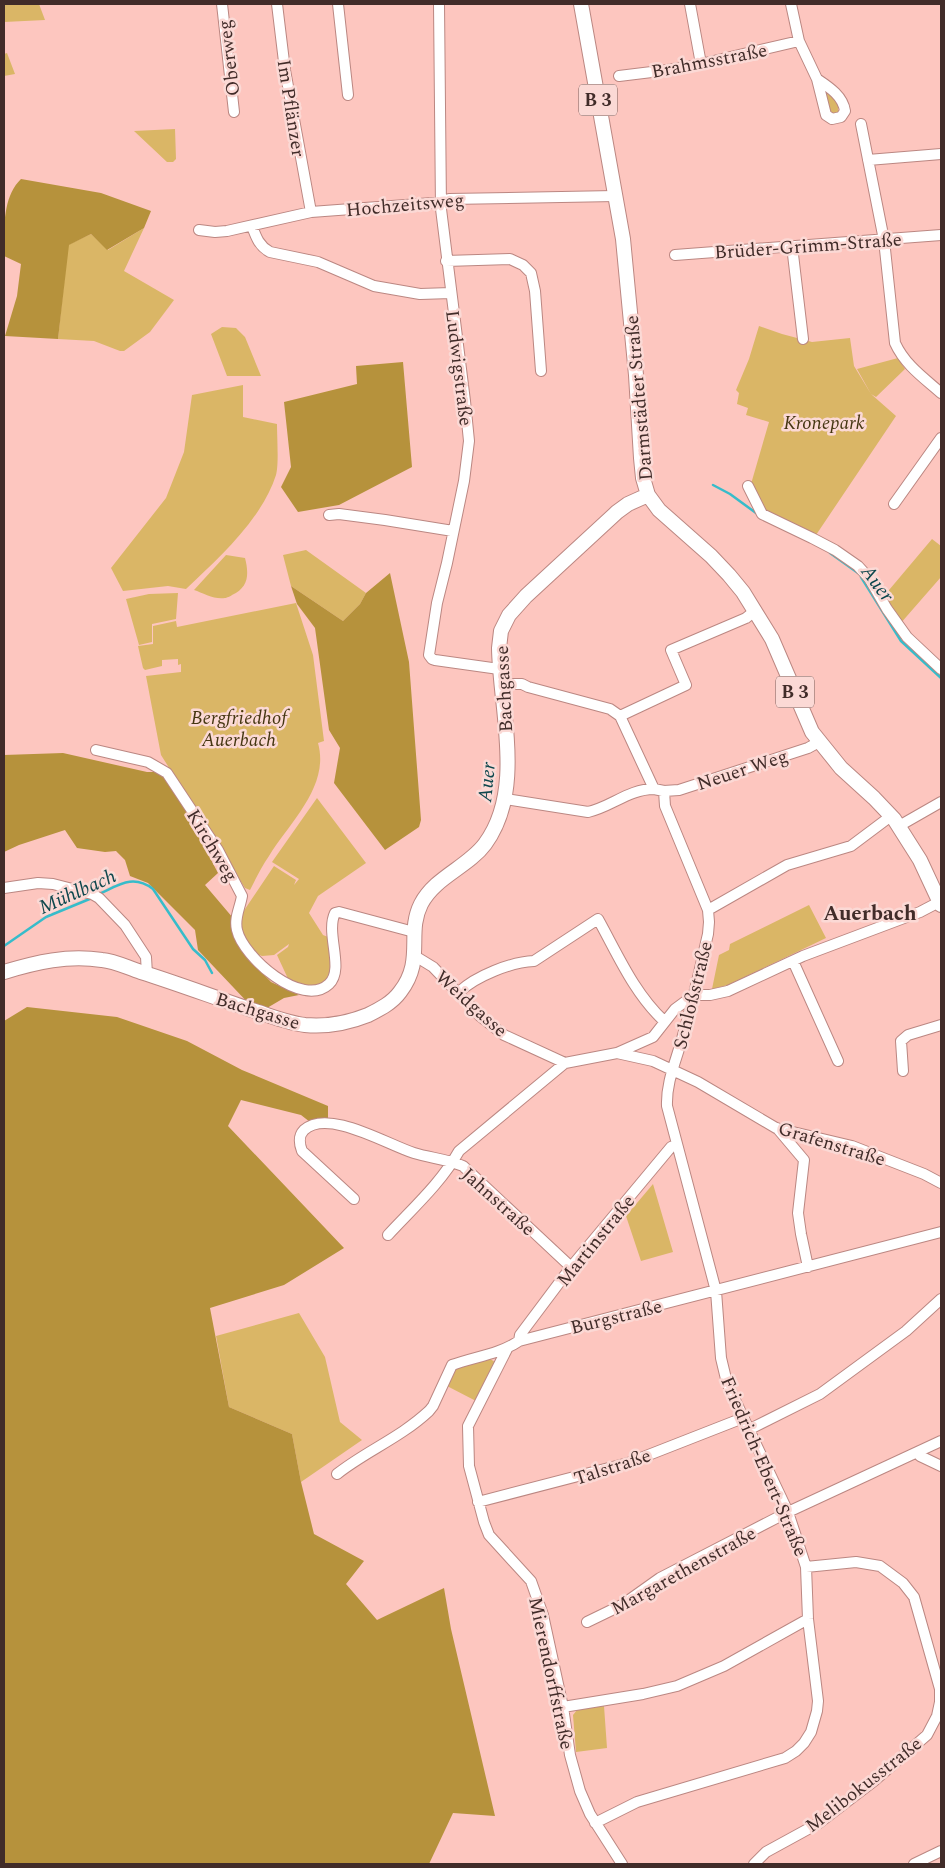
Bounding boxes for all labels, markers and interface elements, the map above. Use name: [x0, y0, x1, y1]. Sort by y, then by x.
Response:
street label: Oberweg: [210, 18, 249, 98]
street label: Brahmsstraße: [649, 36, 770, 87]
street label: Im Pflänzer: [268, 57, 313, 160]
road number: B 3: [579, 84, 617, 116]
street label: Hochzeitsweg: [345, 186, 466, 225]
street label: Brüder-Grimm-Straße: [713, 225, 903, 268]
street label: Ludwigstraße: [437, 309, 480, 428]
street label: Darmstädter Straße: [618, 314, 661, 482]
park label: Kronepark: [783, 409, 865, 438]
water label: Auer: [853, 558, 902, 609]
street label: Bachgasse: [488, 645, 521, 733]
road number: B 3: [776, 676, 814, 708]
park label: Bergfriedhof Auerbach: [191, 704, 290, 755]
street label: Neuer Weg: [693, 742, 792, 799]
water label: Auer: [470, 760, 504, 804]
street label: Kirchweg: [178, 804, 245, 888]
water label: Mühlbach: [34, 861, 121, 922]
district label: Auerbach: [823, 898, 917, 930]
street label: Schloßstraße: [666, 938, 721, 1053]
street label: Weidgasse: [428, 964, 514, 1045]
street label: Bachgasse: [212, 985, 303, 1038]
street label: Grafenstraße: [774, 1114, 889, 1174]
street label: Jahnstraße: [455, 1161, 541, 1243]
street label: Martinstraße: [550, 1189, 642, 1293]
street label: Burgstraße: [567, 1292, 665, 1343]
street label: Friedrich-Ebert-Straße: [712, 1372, 815, 1561]
street label: Talstraße: [570, 1441, 655, 1493]
street label: Margarethenstraße: [606, 1519, 762, 1623]
street label: Mierendorffstraße: [520, 1594, 581, 1752]
street label: Melibokusstraße: [799, 1730, 929, 1840]

